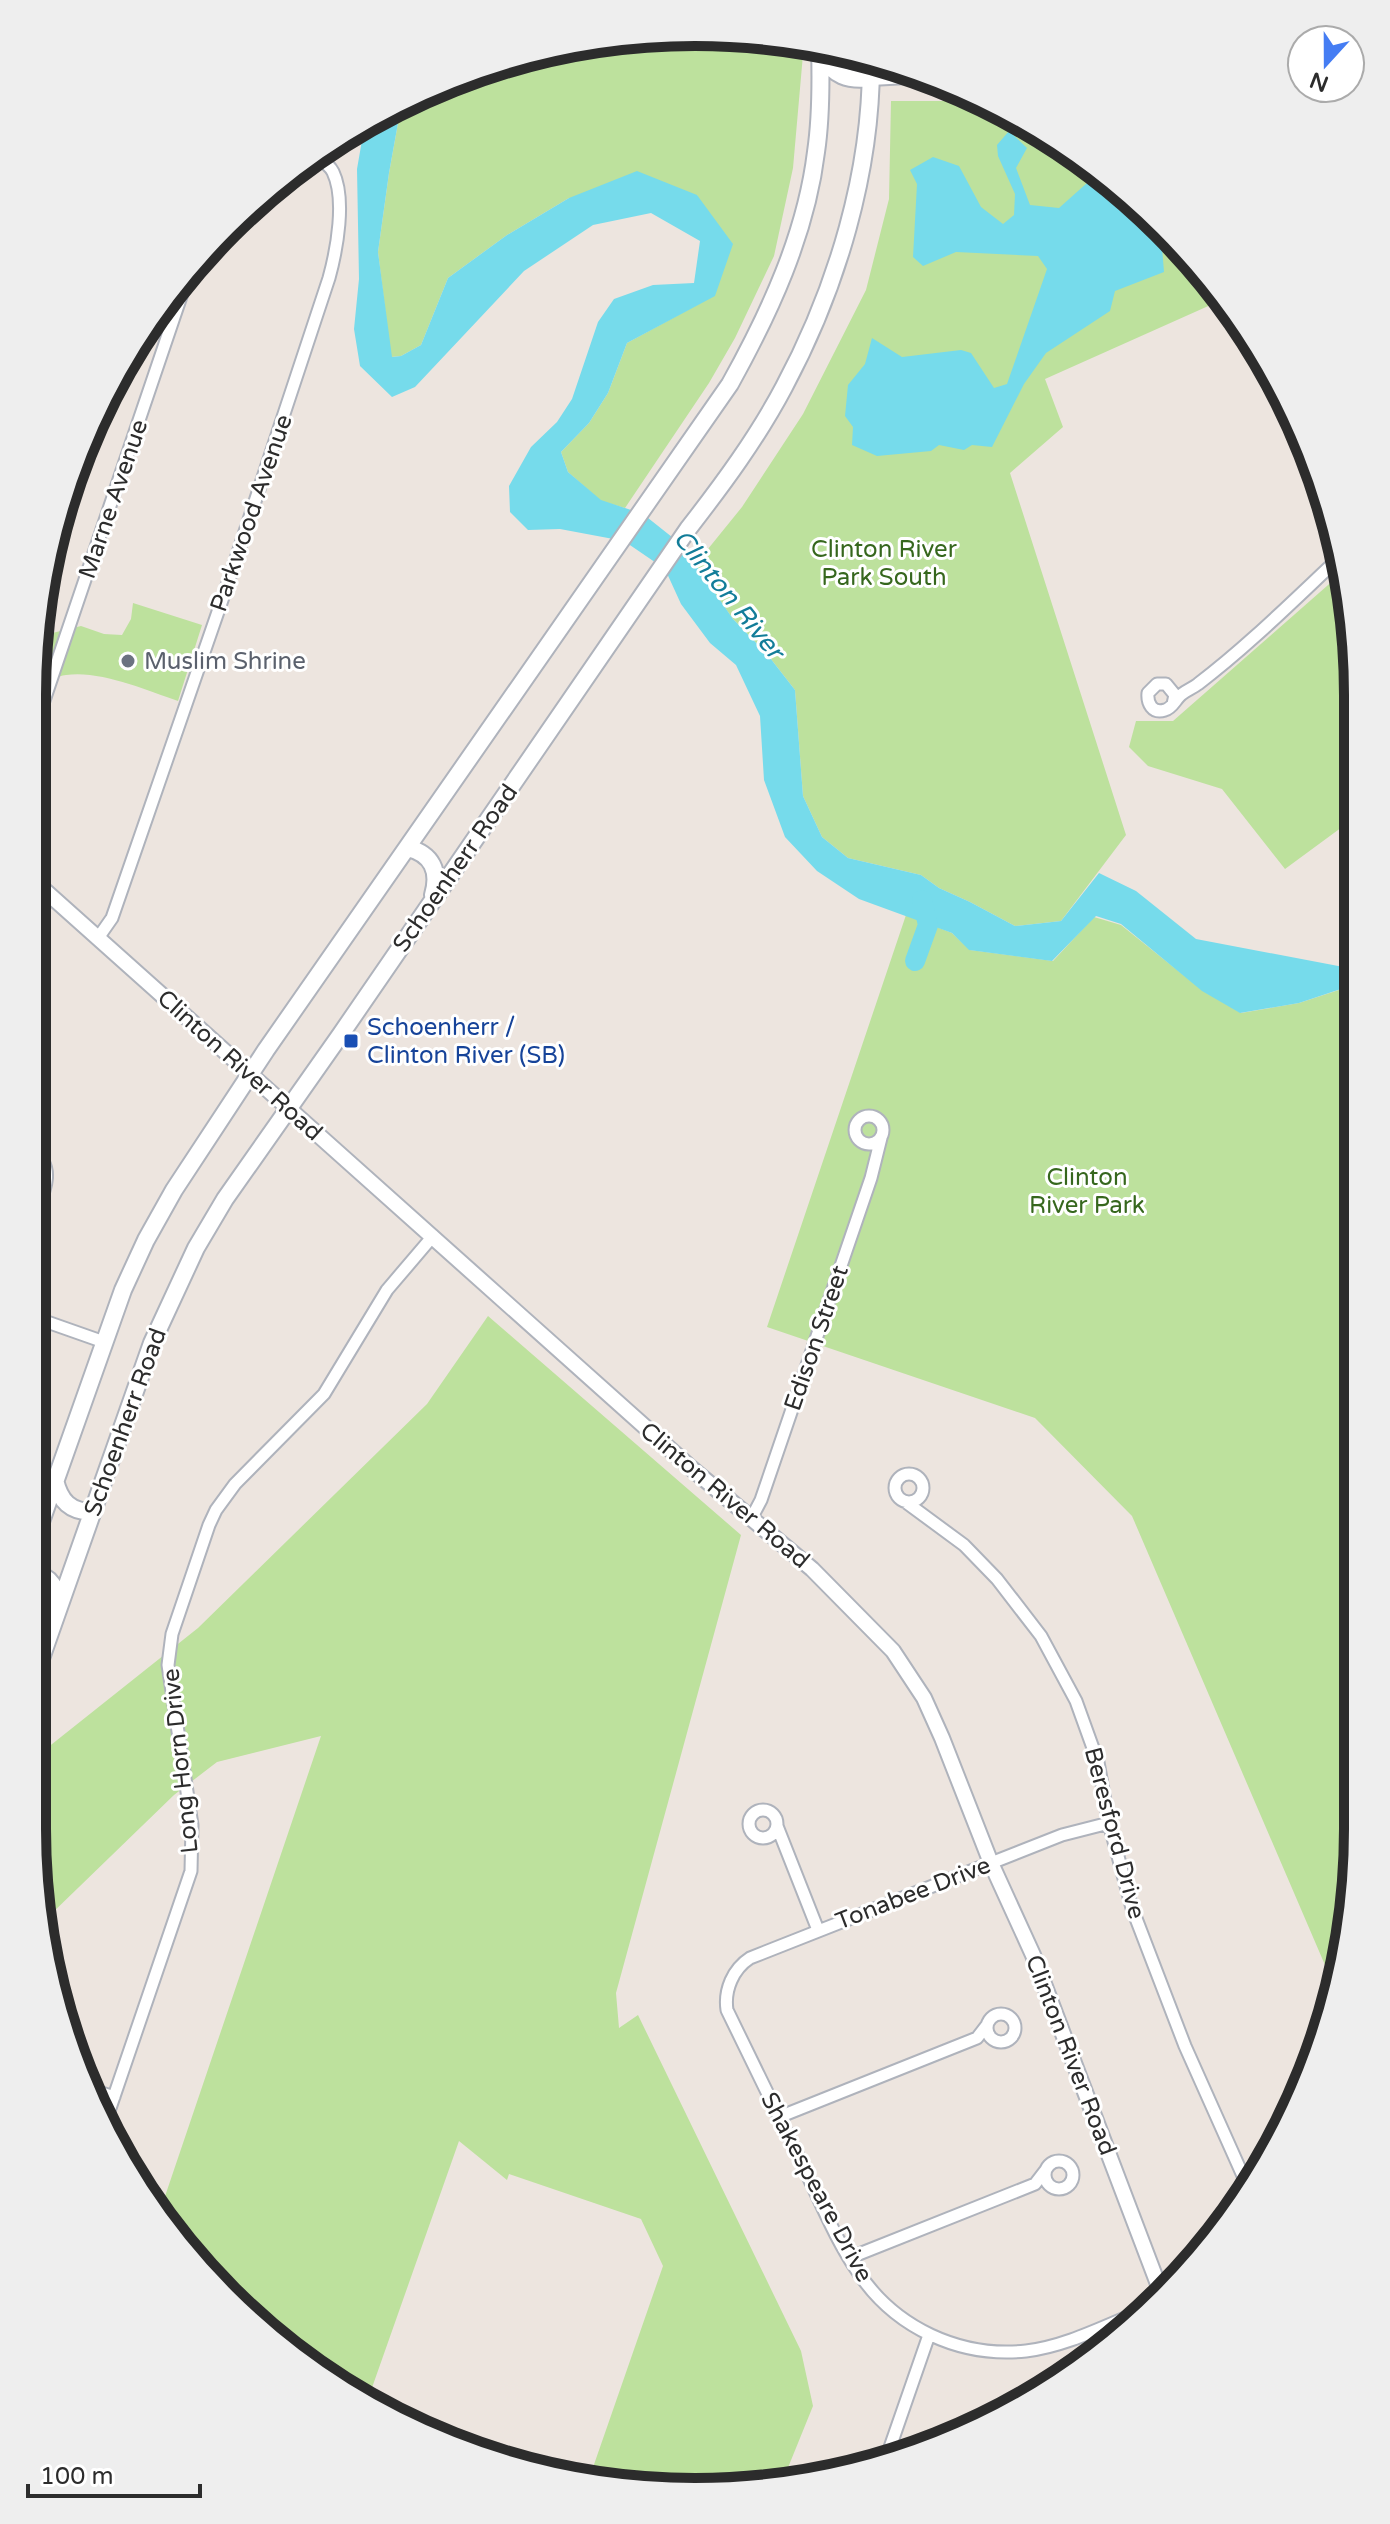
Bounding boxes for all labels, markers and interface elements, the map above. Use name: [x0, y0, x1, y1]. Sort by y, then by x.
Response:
north arrow: [1286, 24, 1366, 104]
text: N: [1306, 66, 1332, 97]
street label: Parkwood Avenue: [204, 411, 299, 616]
street label: Marne Avenue: [73, 416, 154, 582]
water label: Clinton River: [667, 523, 792, 668]
park label: Clinton River Park South: [811, 535, 958, 592]
place label: Muslim Shrine: [144, 647, 306, 676]
marker: Muslim Shrine: [119, 652, 137, 670]
street label: Schoenherr Road: [387, 779, 524, 958]
street label: Clinton River Road: [151, 984, 328, 1147]
place label: Schoenherr / Clinton River (SB): [367, 1013, 565, 1070]
marker: Schoenherr / Clinton River (SB): [342, 1032, 360, 1050]
park label: Clinton River Park: [1029, 1163, 1145, 1220]
street label: Edison Street: [778, 1262, 855, 1415]
street label: Schoenherr Road: [78, 1324, 173, 1520]
street label: Clinton River Road: [634, 1416, 815, 1575]
street label: Long Horn Drive: [156, 1667, 205, 1855]
street label: Beresford Drive: [1078, 1744, 1151, 1922]
street label: Tonabee Drive: [832, 1851, 995, 1936]
street label: Clinton River Road: [1019, 1951, 1122, 2160]
street label: Shakespeare Drive: [754, 2087, 879, 2287]
scale bar: [28, 2448, 200, 2498]
text: 100 m: [40, 2462, 114, 2491]

